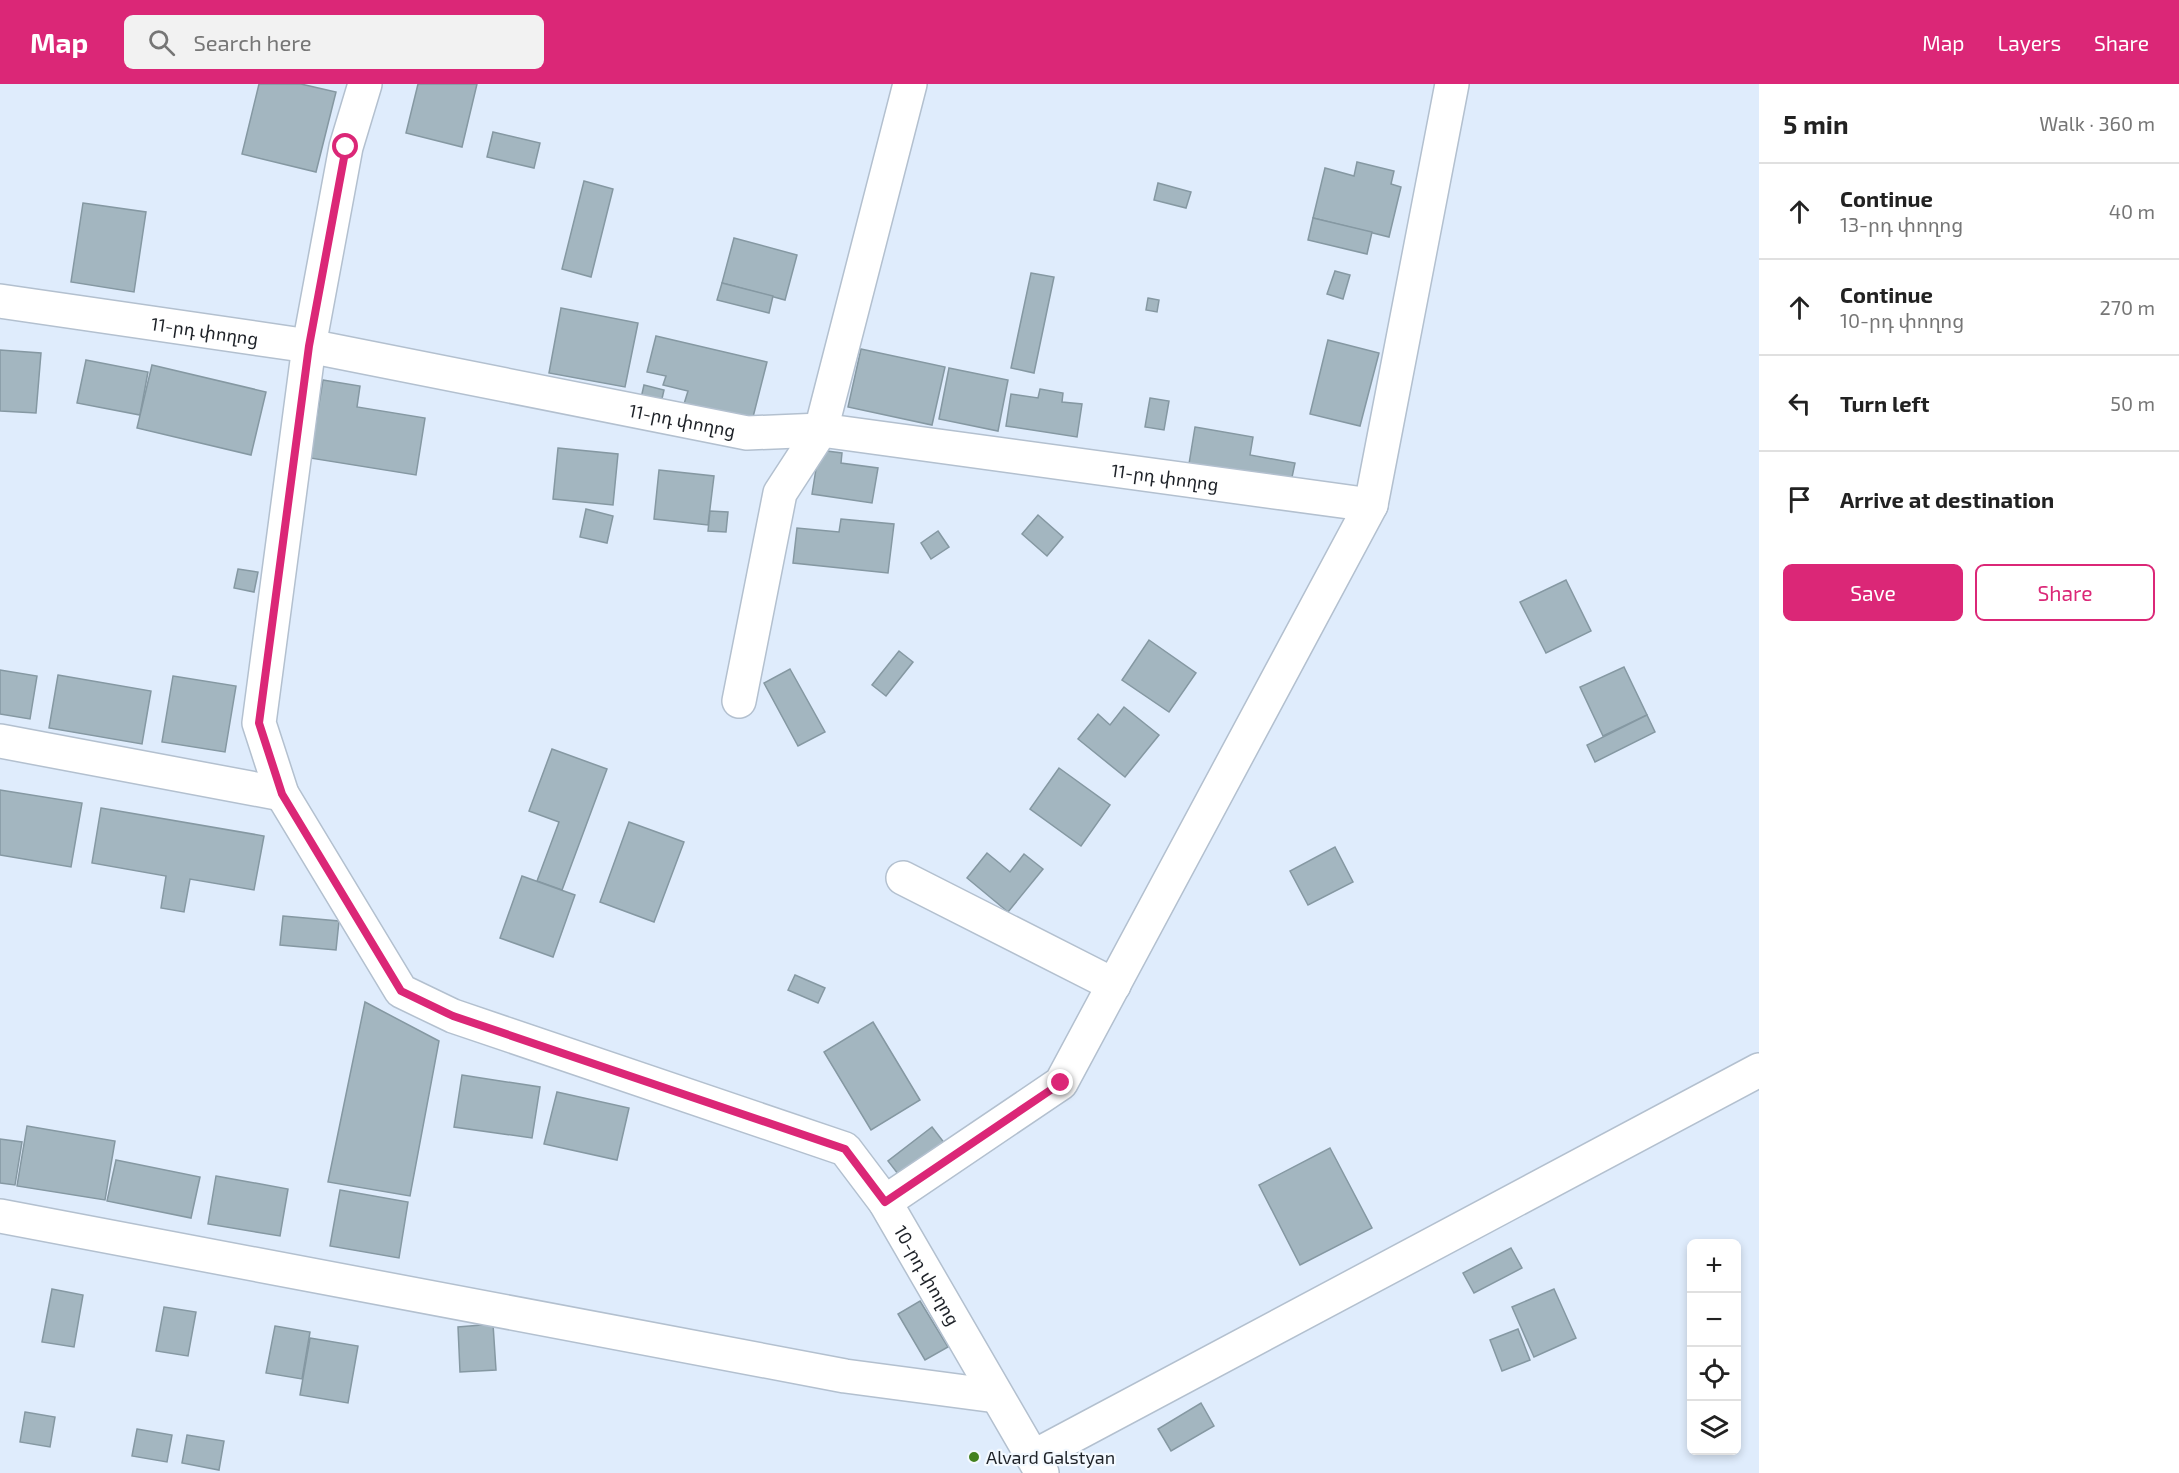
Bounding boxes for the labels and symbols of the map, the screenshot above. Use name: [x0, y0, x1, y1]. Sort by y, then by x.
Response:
route start: [332, 133, 358, 159]
street label: 11-րդ փողոց: [150, 312, 260, 350]
street label: 11-րդ փողոց: [627, 399, 738, 442]
street label: 11-րդ փողոց: [1110, 459, 1220, 495]
route end: [1047, 1069, 1073, 1095]
street label: 10-րդ փողոց: [890, 1221, 965, 1329]
place label: Alvard Galstyan: [986, 1446, 1115, 1468]
marker: Alvard Galstyan: [967, 1450, 981, 1464]

